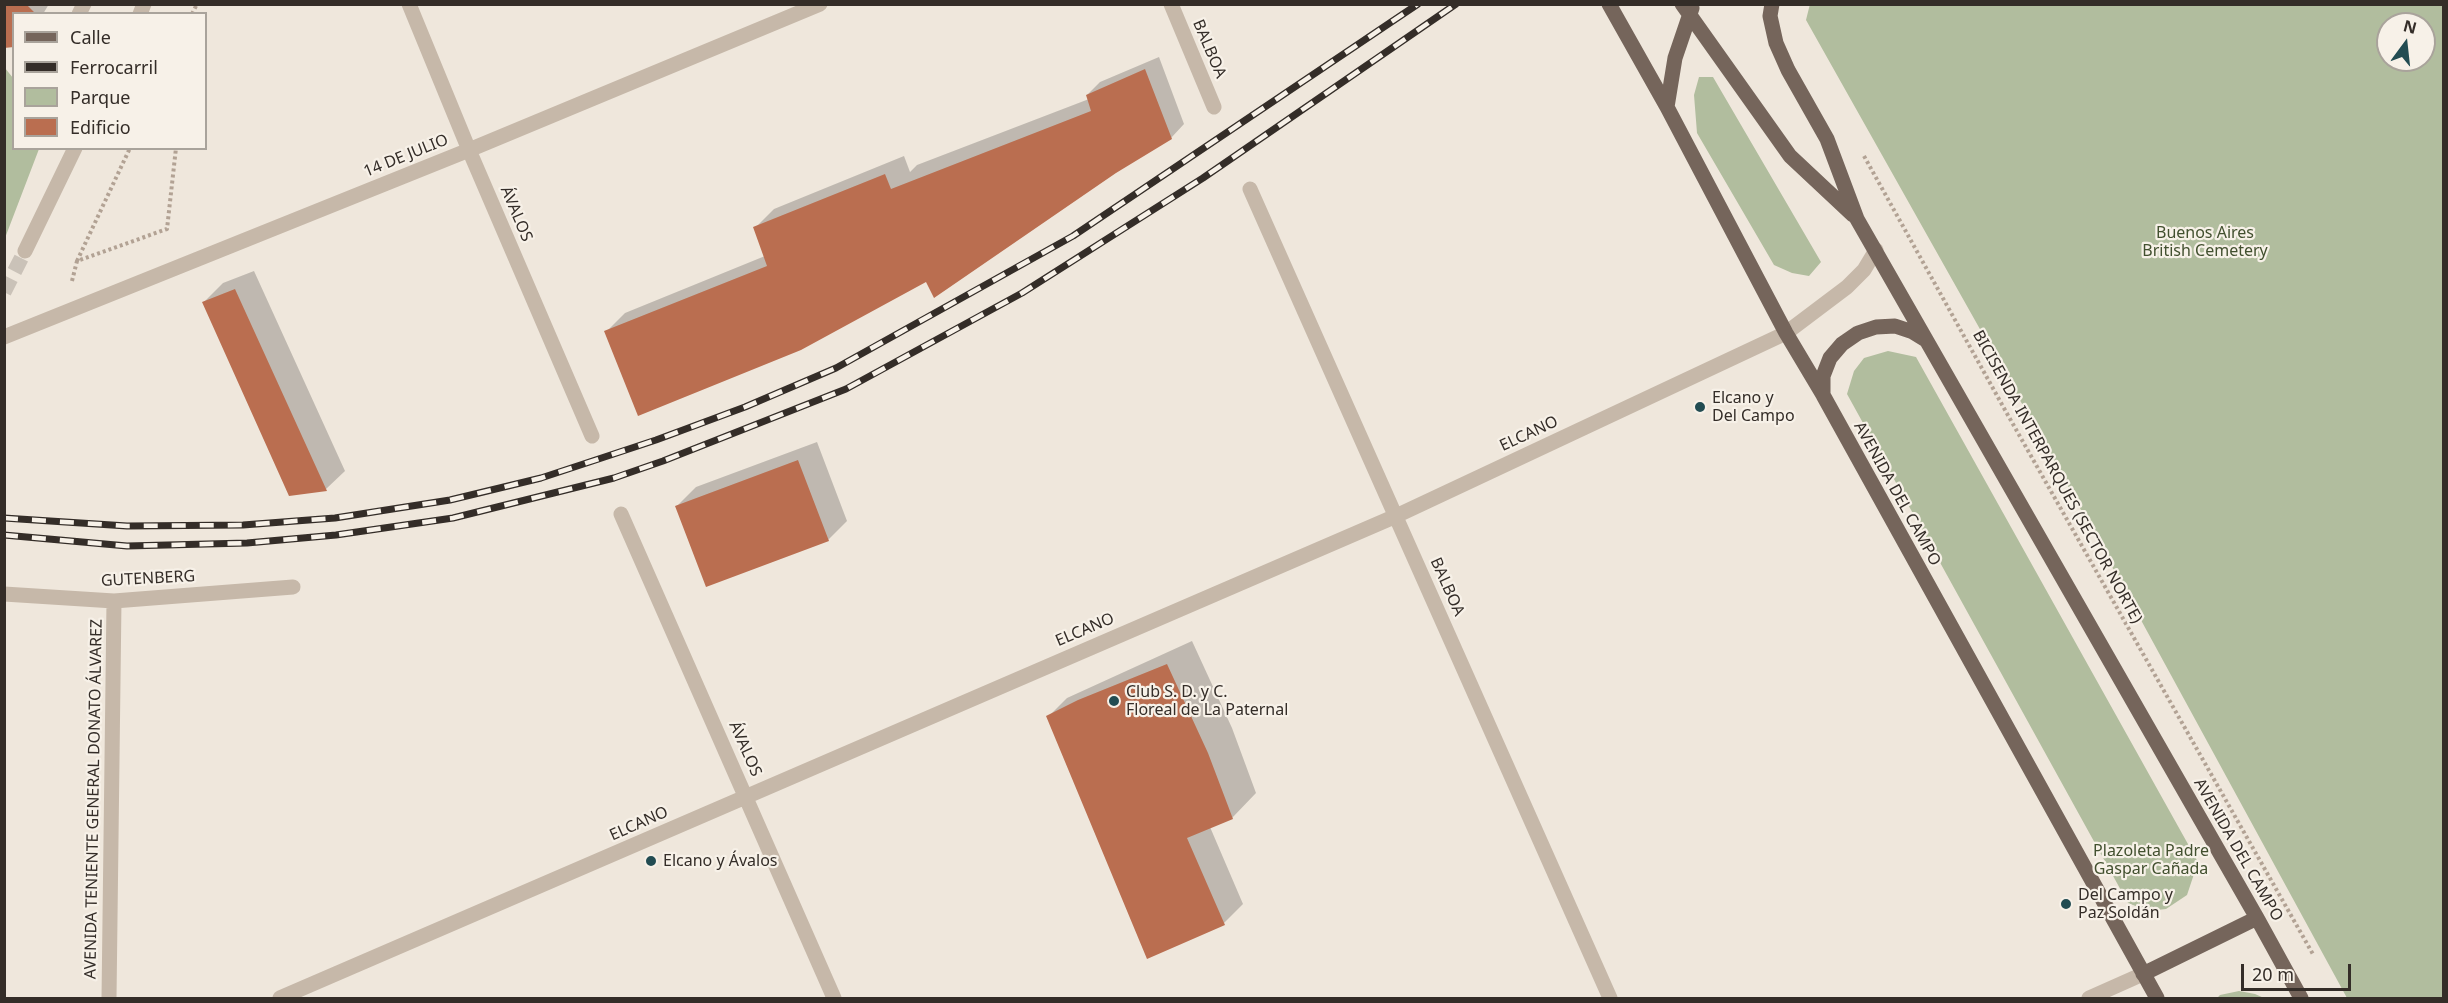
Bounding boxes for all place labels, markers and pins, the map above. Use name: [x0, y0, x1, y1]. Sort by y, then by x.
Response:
place label: Elcano y Del Campo: [1712, 388, 1795, 426]
marker: Elcano y Del Campo: [1693, 400, 1707, 414]
place label: Club S. D. y C. Floreal de La Paternal: [1126, 682, 1288, 720]
marker: Club S. D. y C. Floreal de La Paternal: [1107, 694, 1121, 708]
place label: Elcano y Ávalos: [663, 851, 778, 871]
marker: Elcano y Ávalos: [644, 854, 658, 868]
place label: Del Campo y Paz Soldán: [2078, 885, 2173, 923]
marker: Del Campo y Paz Soldán: [2059, 897, 2073, 911]

